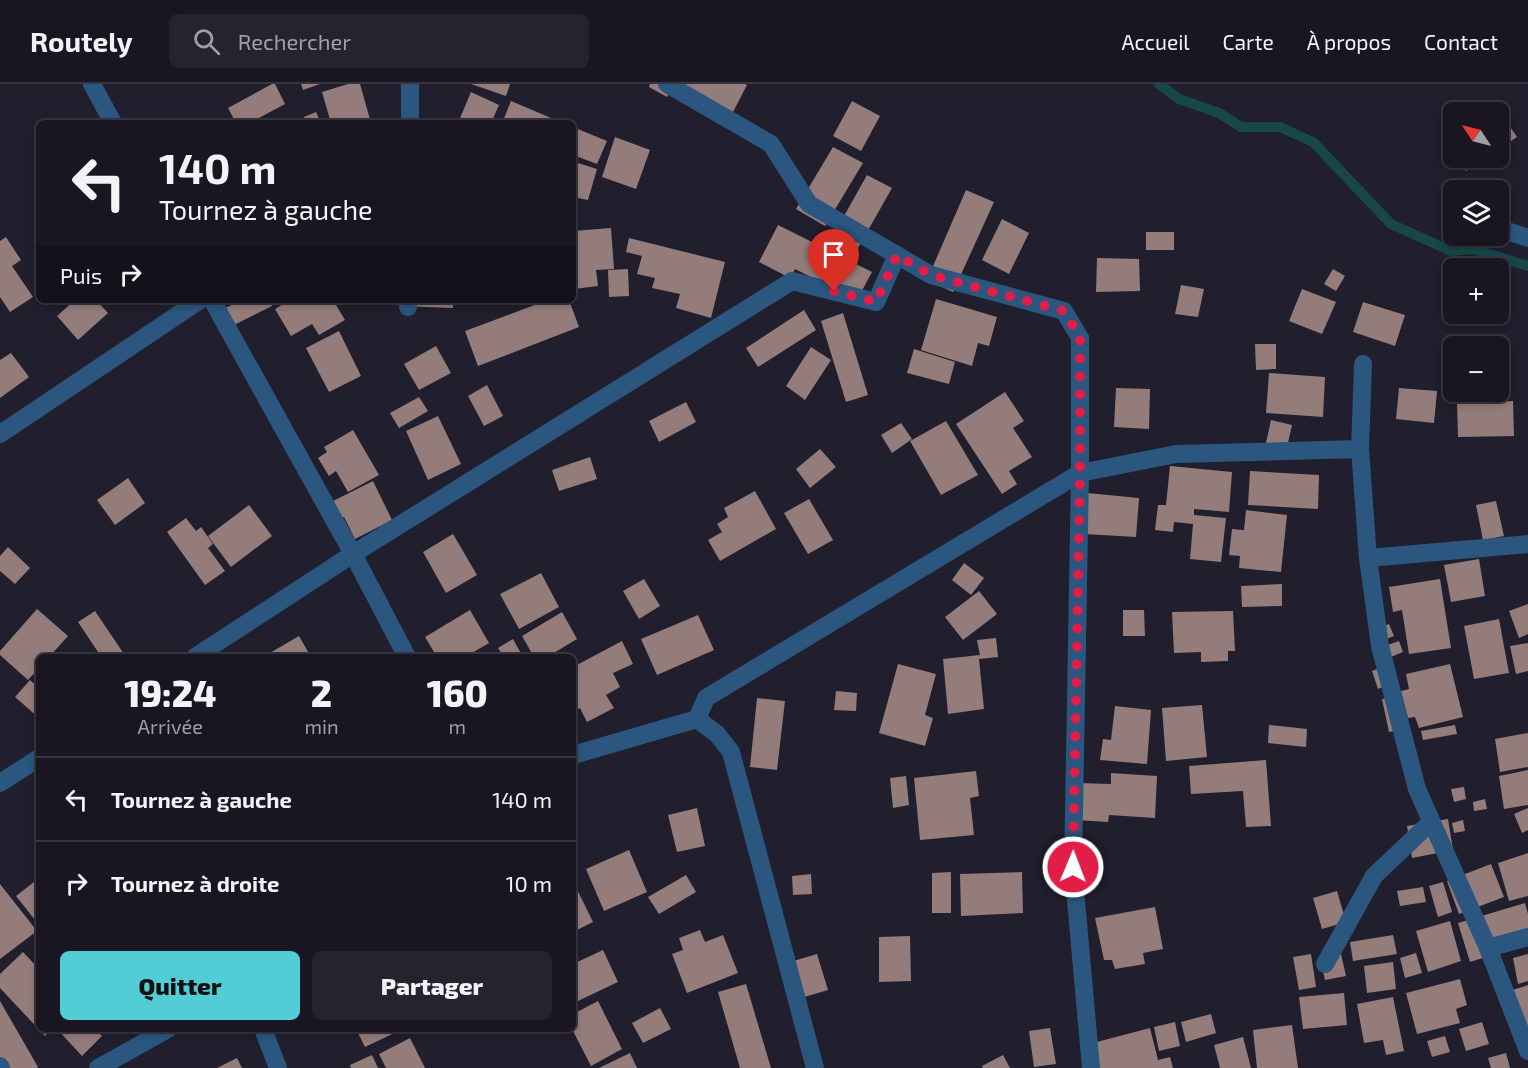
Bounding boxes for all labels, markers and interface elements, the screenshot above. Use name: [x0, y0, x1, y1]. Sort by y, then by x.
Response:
search box: [169, 14, 589, 68]
text: Routely: [30, 24, 133, 58]
icon: search: [190, 25, 223, 58]
text: Rechercher: [238, 28, 351, 54]
text: Accueil: [1121, 29, 1190, 54]
text: Carte: [1223, 29, 1274, 54]
text: À propos: [1307, 29, 1391, 54]
text: Contact: [1424, 29, 1498, 54]
north arrow: [1443, 102, 1509, 168]
map controls: [1443, 102, 1509, 402]
text: 140 m: [159, 142, 276, 192]
icon: left: [60, 144, 138, 222]
button: layers: [1443, 180, 1509, 246]
text: Tournez à gauche: [159, 193, 373, 225]
pin: [808, 229, 859, 291]
icon: arrive: [817, 238, 850, 271]
icon: right: [114, 258, 147, 291]
button: +: [1443, 258, 1509, 324]
text: Puis: [60, 262, 102, 288]
button: −: [1443, 336, 1509, 402]
text: 19:24: [124, 671, 216, 714]
text: 2: [311, 671, 332, 714]
text: 160: [427, 671, 488, 714]
text: Arrivée: [138, 714, 203, 738]
text: min: [304, 714, 339, 738]
text: m: [448, 714, 466, 738]
icon: left: [60, 783, 93, 816]
text: Tournez à gauche: [111, 786, 292, 812]
text: 140 m: [492, 786, 552, 812]
position arrow: [1041, 835, 1105, 899]
icon: right: [60, 867, 93, 900]
text: Tournez à droite: [111, 870, 280, 896]
text: 10 m: [506, 870, 552, 896]
button: Quitter: [60, 951, 300, 1020]
button: Partager: [312, 951, 552, 1020]

